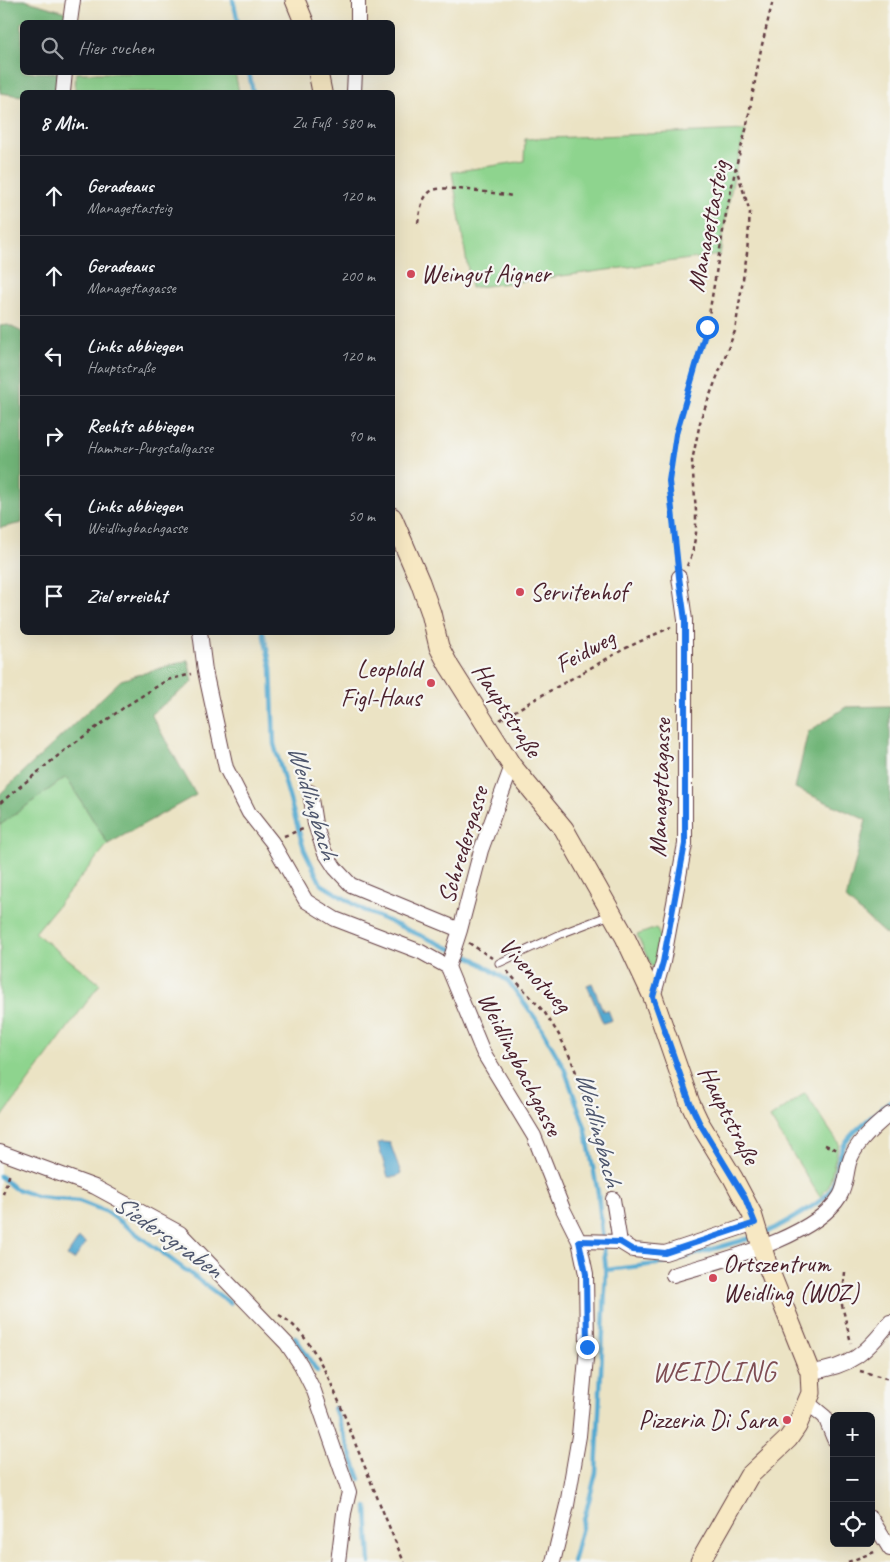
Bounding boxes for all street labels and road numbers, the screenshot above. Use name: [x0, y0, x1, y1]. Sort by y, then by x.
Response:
street label: Managettasteig: [680, 156, 737, 294]
street label: Feidweg: [549, 621, 622, 680]
street label: Hauptstraße: [465, 657, 550, 765]
street label: Managettagasse: [642, 716, 678, 858]
street label: Schredergasse: [430, 781, 496, 907]
street label: Vivenotweg: [492, 930, 579, 1021]
street label: Weidlingbachgasse: [470, 987, 571, 1143]
street label: Hauptstraße: [691, 1060, 768, 1171]

